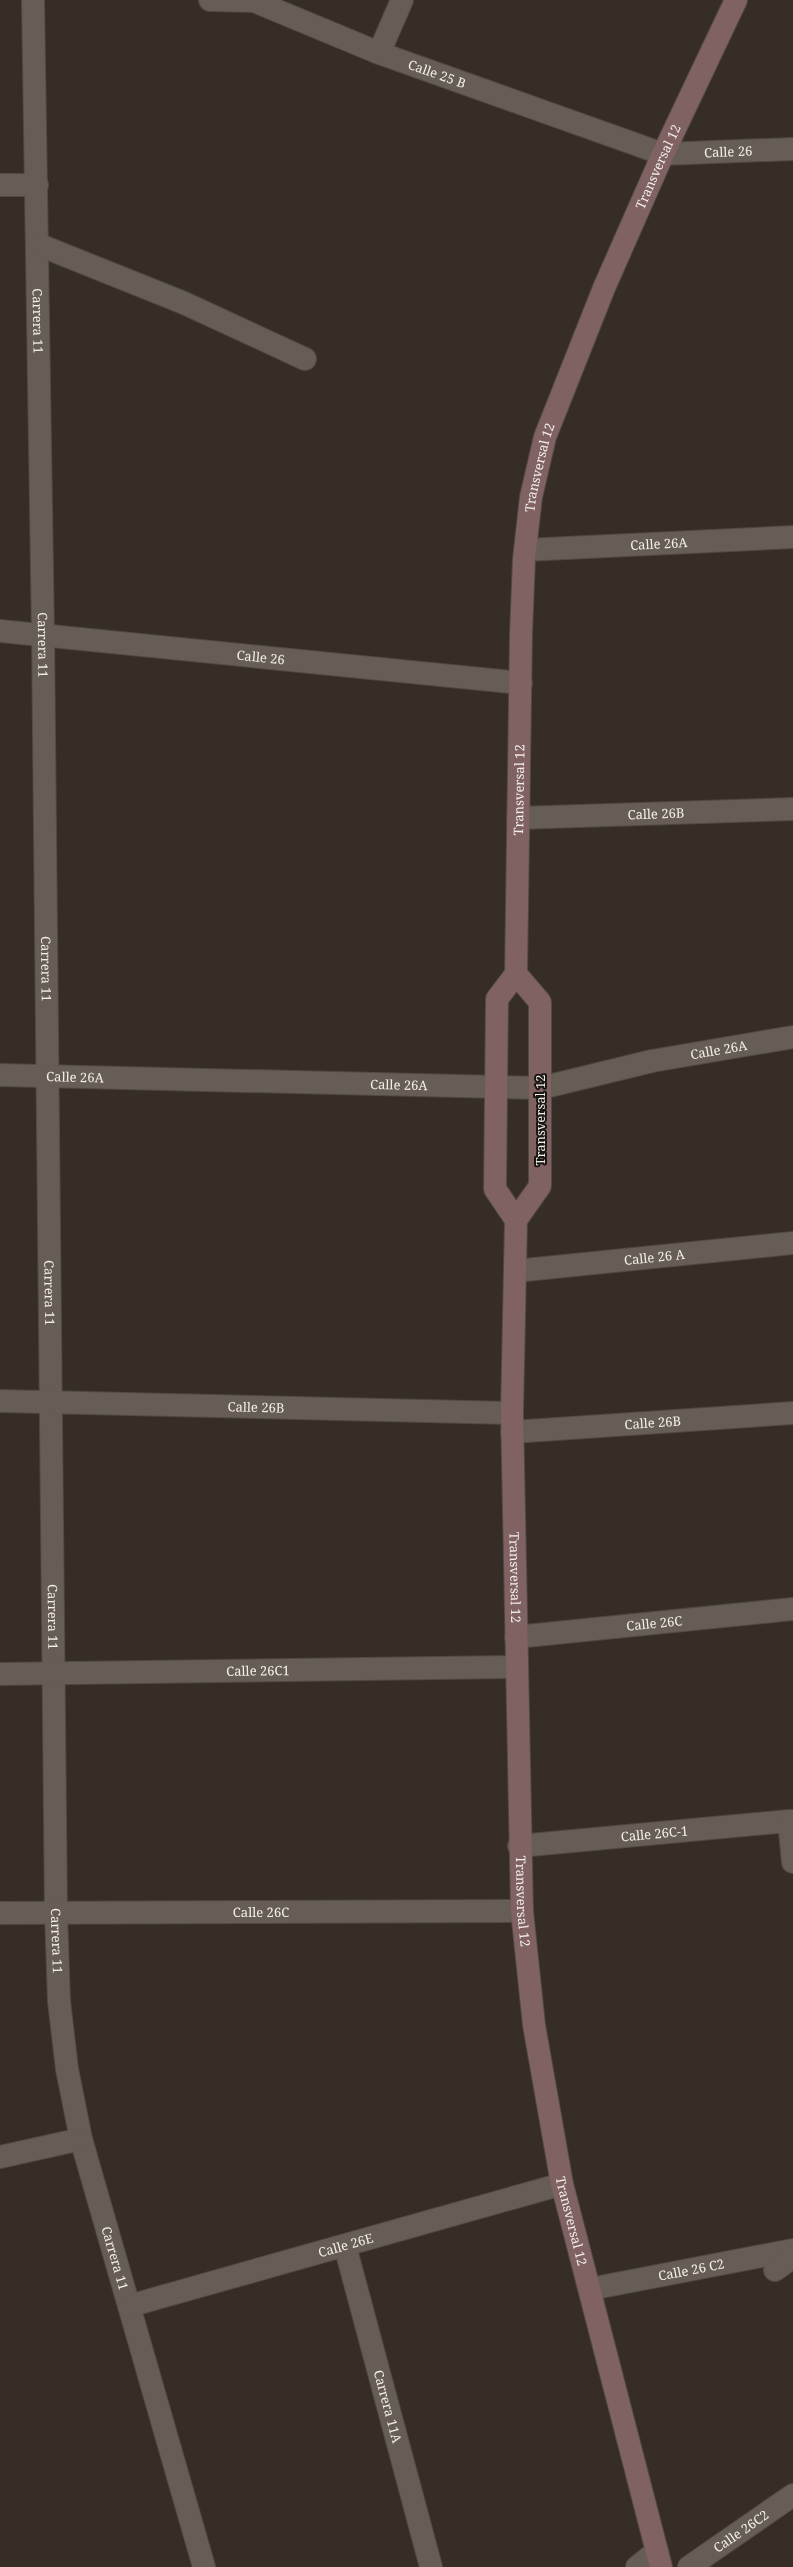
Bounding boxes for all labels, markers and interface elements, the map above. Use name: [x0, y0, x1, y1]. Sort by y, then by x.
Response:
street label: Calle 25 B: [406, 55, 468, 92]
street label: Transversal 12: [631, 121, 685, 212]
street label: Calle 26: [704, 142, 753, 161]
street label: Carrera 11: [29, 288, 48, 354]
street label: Transversal 12: [520, 420, 559, 513]
street label: Calle 26A: [630, 533, 689, 554]
street label: Carrera 11: [34, 612, 52, 678]
street label: Calle 26: [236, 646, 286, 668]
street label: Transversal 12: [509, 744, 528, 836]
street label: Calle 26B: [627, 804, 685, 823]
street label: Carrera 11: [37, 936, 56, 1002]
street label: Calle 26A: [689, 1036, 749, 1063]
street label: Calle 26A: [46, 1067, 105, 1087]
street label: Transversal 12: [531, 1074, 549, 1166]
street label: Calle 26A: [370, 1075, 429, 1094]
street label: Calle 26 A: [623, 1245, 686, 1269]
street label: Carrera 11: [40, 1260, 59, 1326]
street label: Calle 26B: [227, 1397, 285, 1417]
street label: Calle 26B: [624, 1412, 682, 1433]
street label: Transversal 12: [505, 1532, 525, 1623]
street label: Carrera 11: [44, 1584, 62, 1650]
street label: Calle 26C: [625, 1611, 683, 1635]
street label: Calle 26C1: [226, 1661, 290, 1680]
street label: Calle 26C-1: [620, 1821, 689, 1846]
street label: Transversal 12: [512, 1856, 535, 1948]
street label: Calle 26C: [233, 1903, 289, 1921]
street label: Carrera 11: [47, 1908, 67, 1974]
street label: Transversal 12: [552, 2175, 592, 2268]
street label: Carrera 11: [98, 2224, 133, 2292]
street label: Calle 26E: [316, 2229, 375, 2261]
street label: Calle 26 C2: [657, 2254, 726, 2285]
street label: Carrera 11A: [370, 2368, 407, 2446]
street label: Calle 26C2: [710, 2506, 772, 2557]

